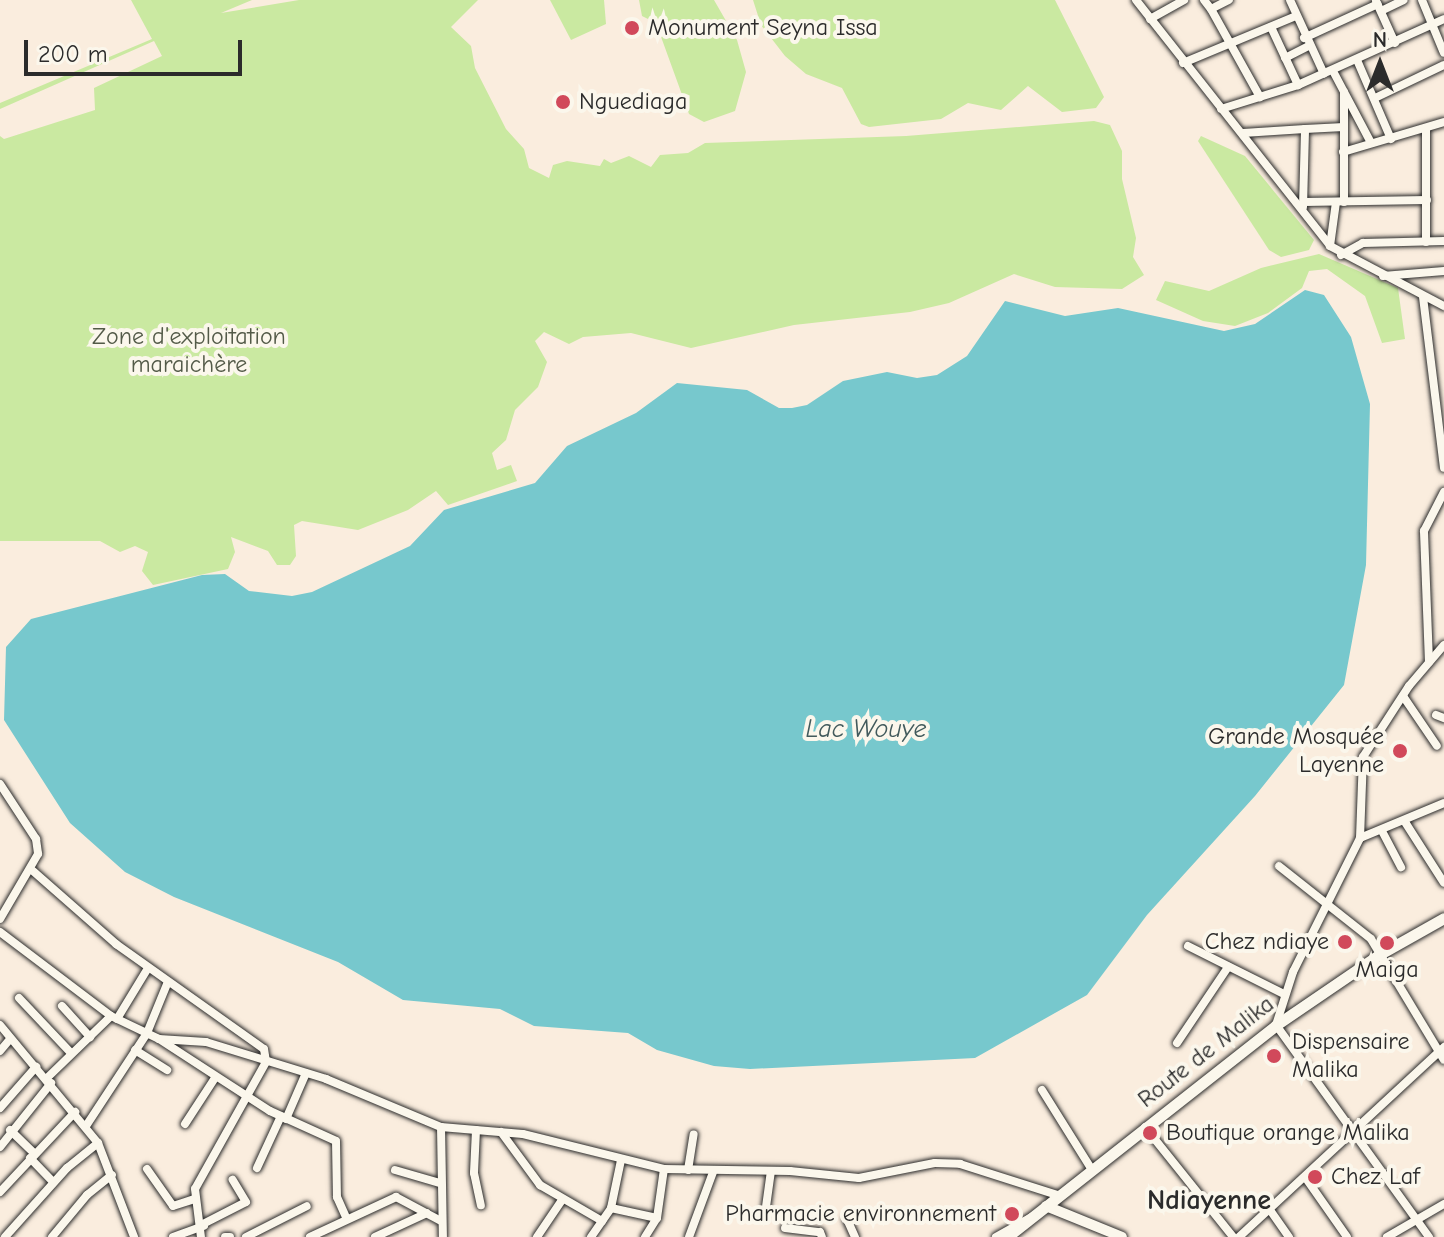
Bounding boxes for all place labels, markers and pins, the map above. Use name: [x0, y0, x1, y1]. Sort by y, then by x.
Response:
place label: Monument Seyna Issa: [648, 14, 878, 42]
marker: Monument Seyna Issa: [623, 19, 641, 37]
place label: Nguediaga: [579, 88, 687, 116]
marker: Nguediaga: [554, 93, 572, 111]
place label: Grande Mosquée Layenne: [1208, 723, 1384, 779]
marker: Grande Mosquée Layenne: [1391, 742, 1409, 760]
place label: Chez ndiaye: [1205, 928, 1329, 956]
marker: Chez ndiaye: [1336, 933, 1354, 951]
marker: Maiga: [1378, 934, 1396, 952]
place label: Maiga: [1355, 956, 1419, 984]
place label: Dispensaire Malika: [1292, 1028, 1409, 1084]
marker: Dispensaire Malika: [1263, 1045, 1285, 1067]
place label: Boutique orange Malika: [1166, 1119, 1410, 1147]
marker: Boutique orange Malika: [1141, 1124, 1159, 1142]
place label: Chez Laf: [1331, 1163, 1420, 1191]
marker: Chez Laf: [1306, 1168, 1324, 1186]
place label: Pharmacie environnement: [725, 1200, 996, 1228]
marker: Pharmacie environnement: [1003, 1205, 1021, 1223]

